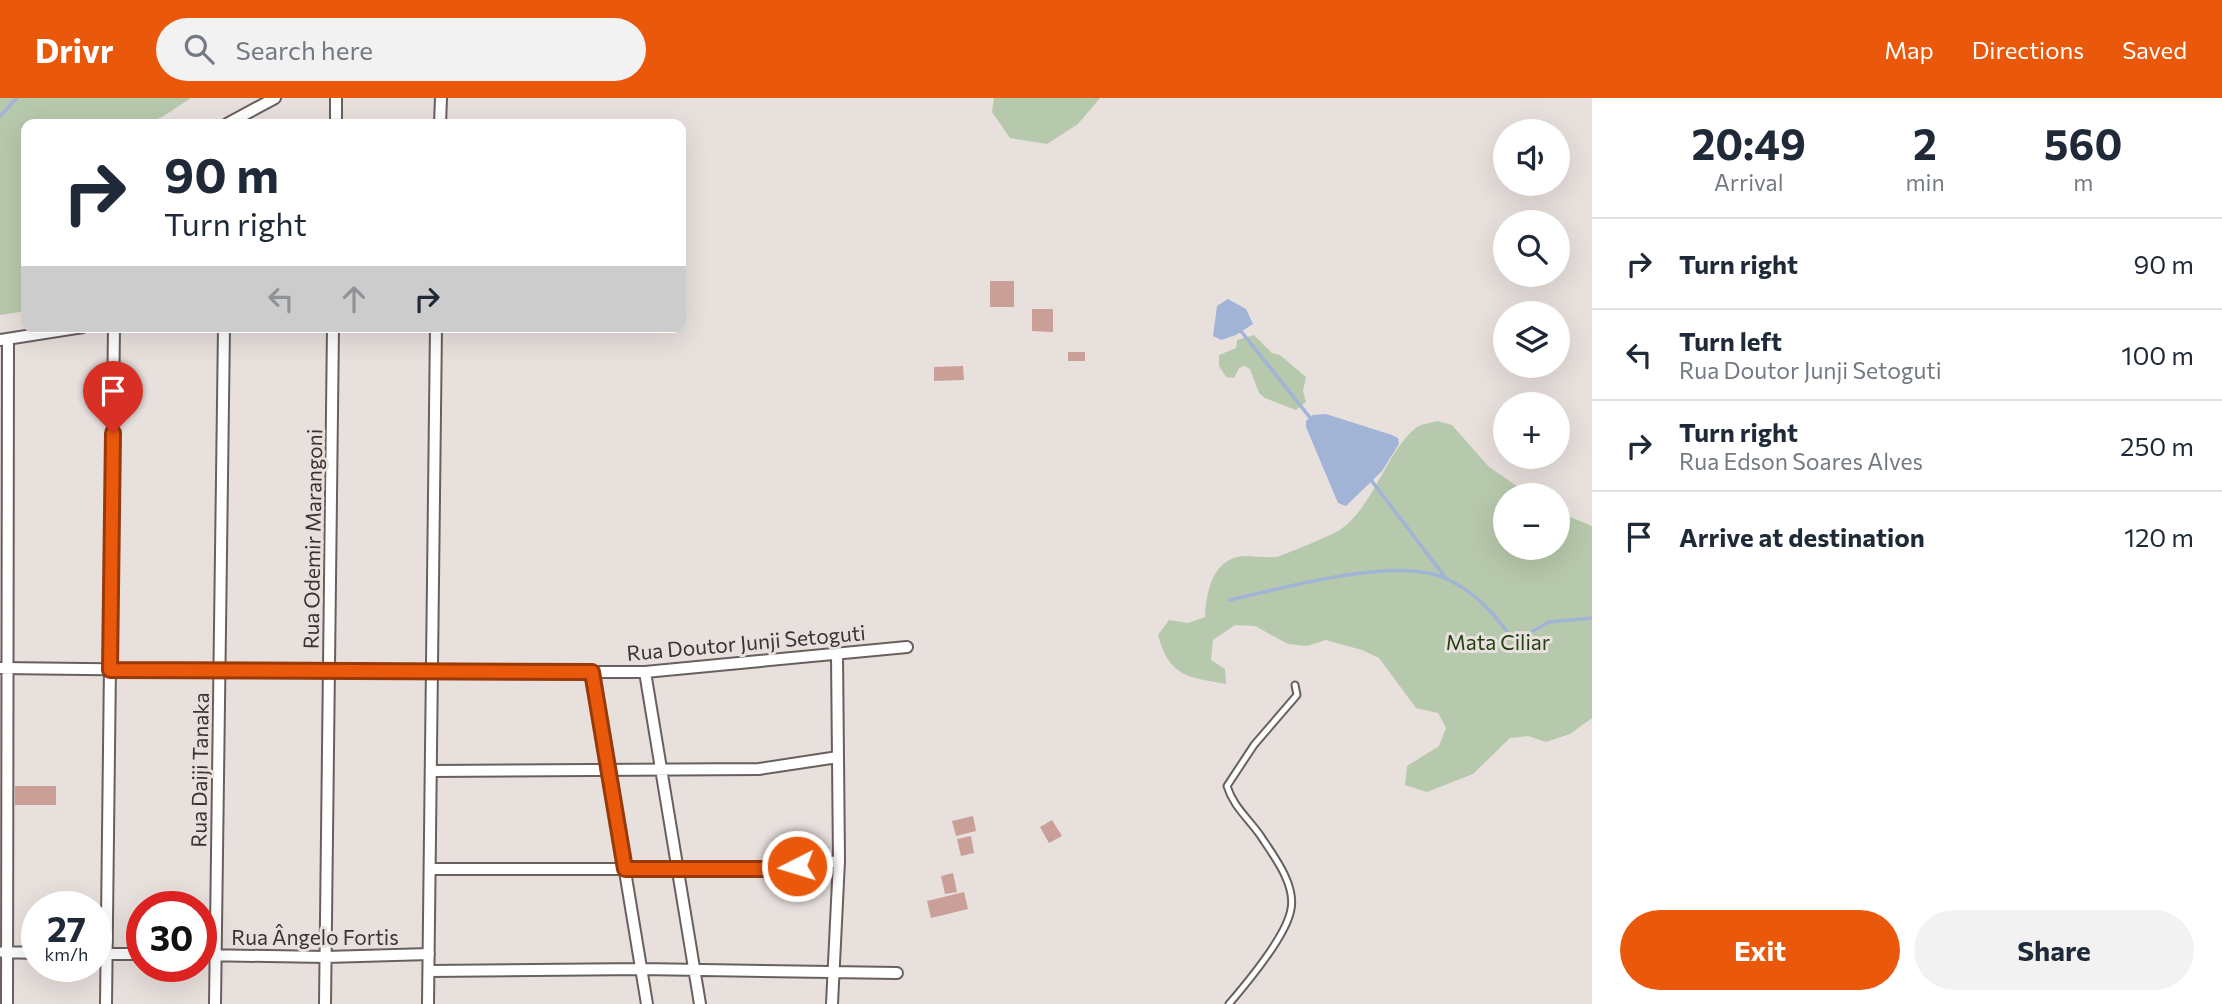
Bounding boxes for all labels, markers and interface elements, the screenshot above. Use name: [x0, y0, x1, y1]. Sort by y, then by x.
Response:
search box: [156, 18, 646, 81]
text: Drivr: [35, 29, 114, 70]
icon: search: [180, 30, 218, 68]
text: Search here: [236, 34, 373, 65]
text: Map: [1884, 35, 1934, 64]
text: Directions: [1972, 35, 2084, 64]
text: Saved: [2122, 35, 2187, 64]
text: 20:49: [1692, 117, 1806, 169]
text: 2: [1913, 117, 1937, 169]
text: 560: [2044, 117, 2122, 169]
map controls: [1493, 119, 1570, 560]
button: sound: [1493, 119, 1570, 196]
text: 90 m: [164, 143, 279, 203]
icon: right: [49, 147, 140, 238]
text: Arrival: [1714, 168, 1784, 196]
text: min: [1905, 168, 1945, 196]
text: m: [2073, 168, 2093, 196]
text: Turn right: [164, 203, 307, 243]
button: search: [1493, 210, 1570, 287]
icon: right: [1620, 245, 1658, 283]
text: Turn right: [1679, 248, 1798, 279]
text: 90 m: [2134, 248, 2194, 279]
icon: left: [262, 280, 300, 318]
icon: ahead: [335, 280, 373, 318]
icon: right: [408, 280, 446, 318]
button: layers: [1493, 301, 1570, 378]
text: Turn left: [1679, 325, 1782, 356]
icon: left: [1620, 336, 1658, 374]
text: 100 m: [2121, 339, 2194, 370]
text: Rua Doutor Junji Setoguti: [1679, 356, 1942, 384]
pin: [83, 361, 143, 433]
icon: arrive: [94, 372, 132, 410]
button: +: [1493, 392, 1570, 469]
text: Turn right: [1679, 416, 1798, 447]
icon: right: [1620, 427, 1658, 465]
street label: Rua Odemir Marangoni: [298, 429, 326, 649]
text: 250 m: [2120, 430, 2194, 461]
text: Rua Edson Soares Alves: [1679, 447, 1923, 475]
button: −: [1493, 483, 1570, 560]
icon: arrive: [1620, 518, 1658, 556]
text: Arrive at destination: [1679, 521, 1925, 552]
text: 120 m: [2124, 521, 2194, 552]
street label: Rua Doutor Junji Setoguti: [625, 619, 867, 665]
park label: Mata Ciliar: [1446, 629, 1550, 654]
street label: Rua Daiji Tanaka: [185, 692, 213, 848]
position arrow: [760, 829, 834, 903]
speed limit sign: 30: [126, 891, 217, 982]
text: 27: [47, 906, 86, 949]
button: Exit: [1620, 910, 1900, 990]
button: Share: [1914, 910, 2194, 990]
street label: Rua Ângelo Fortis: [231, 924, 399, 949]
text: km/h: [45, 943, 88, 965]

